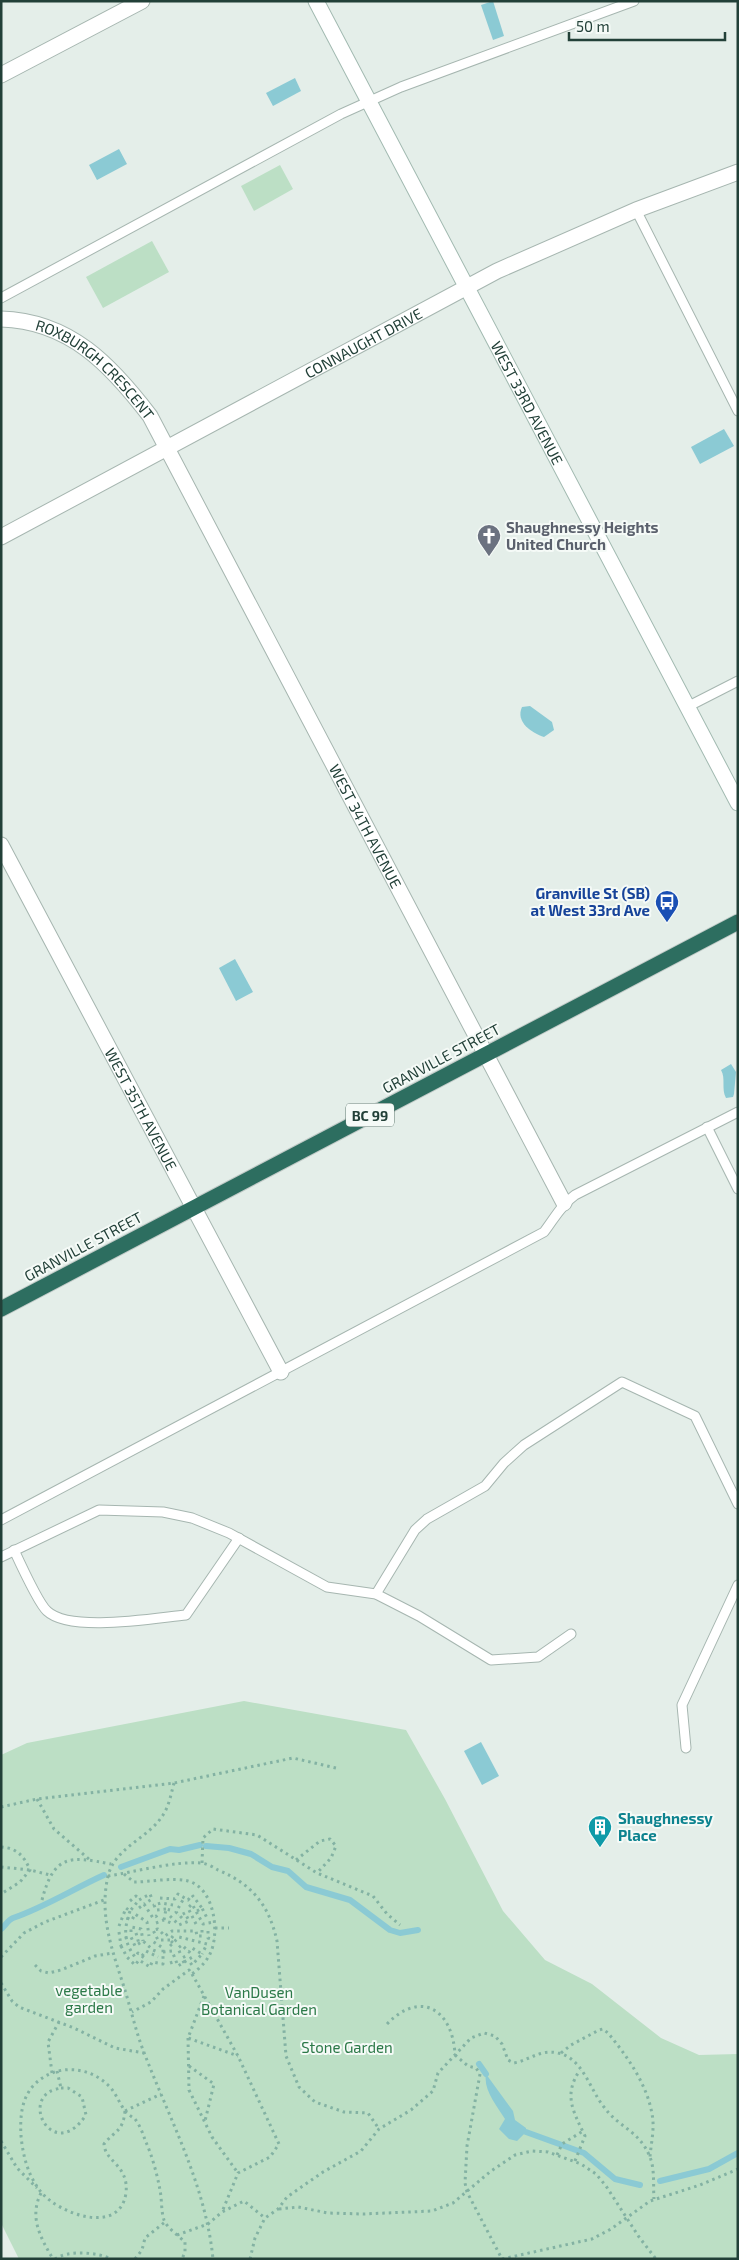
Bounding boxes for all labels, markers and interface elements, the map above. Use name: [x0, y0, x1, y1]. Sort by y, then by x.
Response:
scale bar: [569, 10, 725, 42]
text: 50 m: [576, 17, 610, 35]
street label: CONNAUGHT DRIVE: [301, 304, 425, 382]
street label: ROXBURGH CRESCENT: [34, 315, 158, 423]
street label: WEST 33RD AVENUE: [488, 338, 567, 468]
place label: Shaughnessy Heights United Church: [506, 518, 659, 553]
church icon: Shaughnessy Heights United Church: [476, 523, 502, 557]
street label: WEST 34TH AVENUE: [326, 761, 406, 891]
place label: Granville St (SB) at West 33rd Ave: [530, 884, 650, 919]
bus stop icon: Granville St (SB) at West 33rd Ave: [654, 889, 680, 923]
street label: GRANVILLE STREET: [379, 1019, 503, 1097]
street label: WEST 35TH AVENUE: [101, 1045, 181, 1173]
road number: BC 99: [346, 1104, 394, 1126]
street label: GRANVILLE STREET: [21, 1207, 145, 1285]
place label: Shaughnessy Place: [618, 1809, 713, 1844]
building icon: Shaughnessy Place: [587, 1814, 613, 1848]
park label: vegetable garden: [55, 1981, 123, 2016]
park label: VanDusen Botanical Garden: [201, 1983, 317, 2018]
park label: Stone Garden: [301, 2038, 393, 2056]

